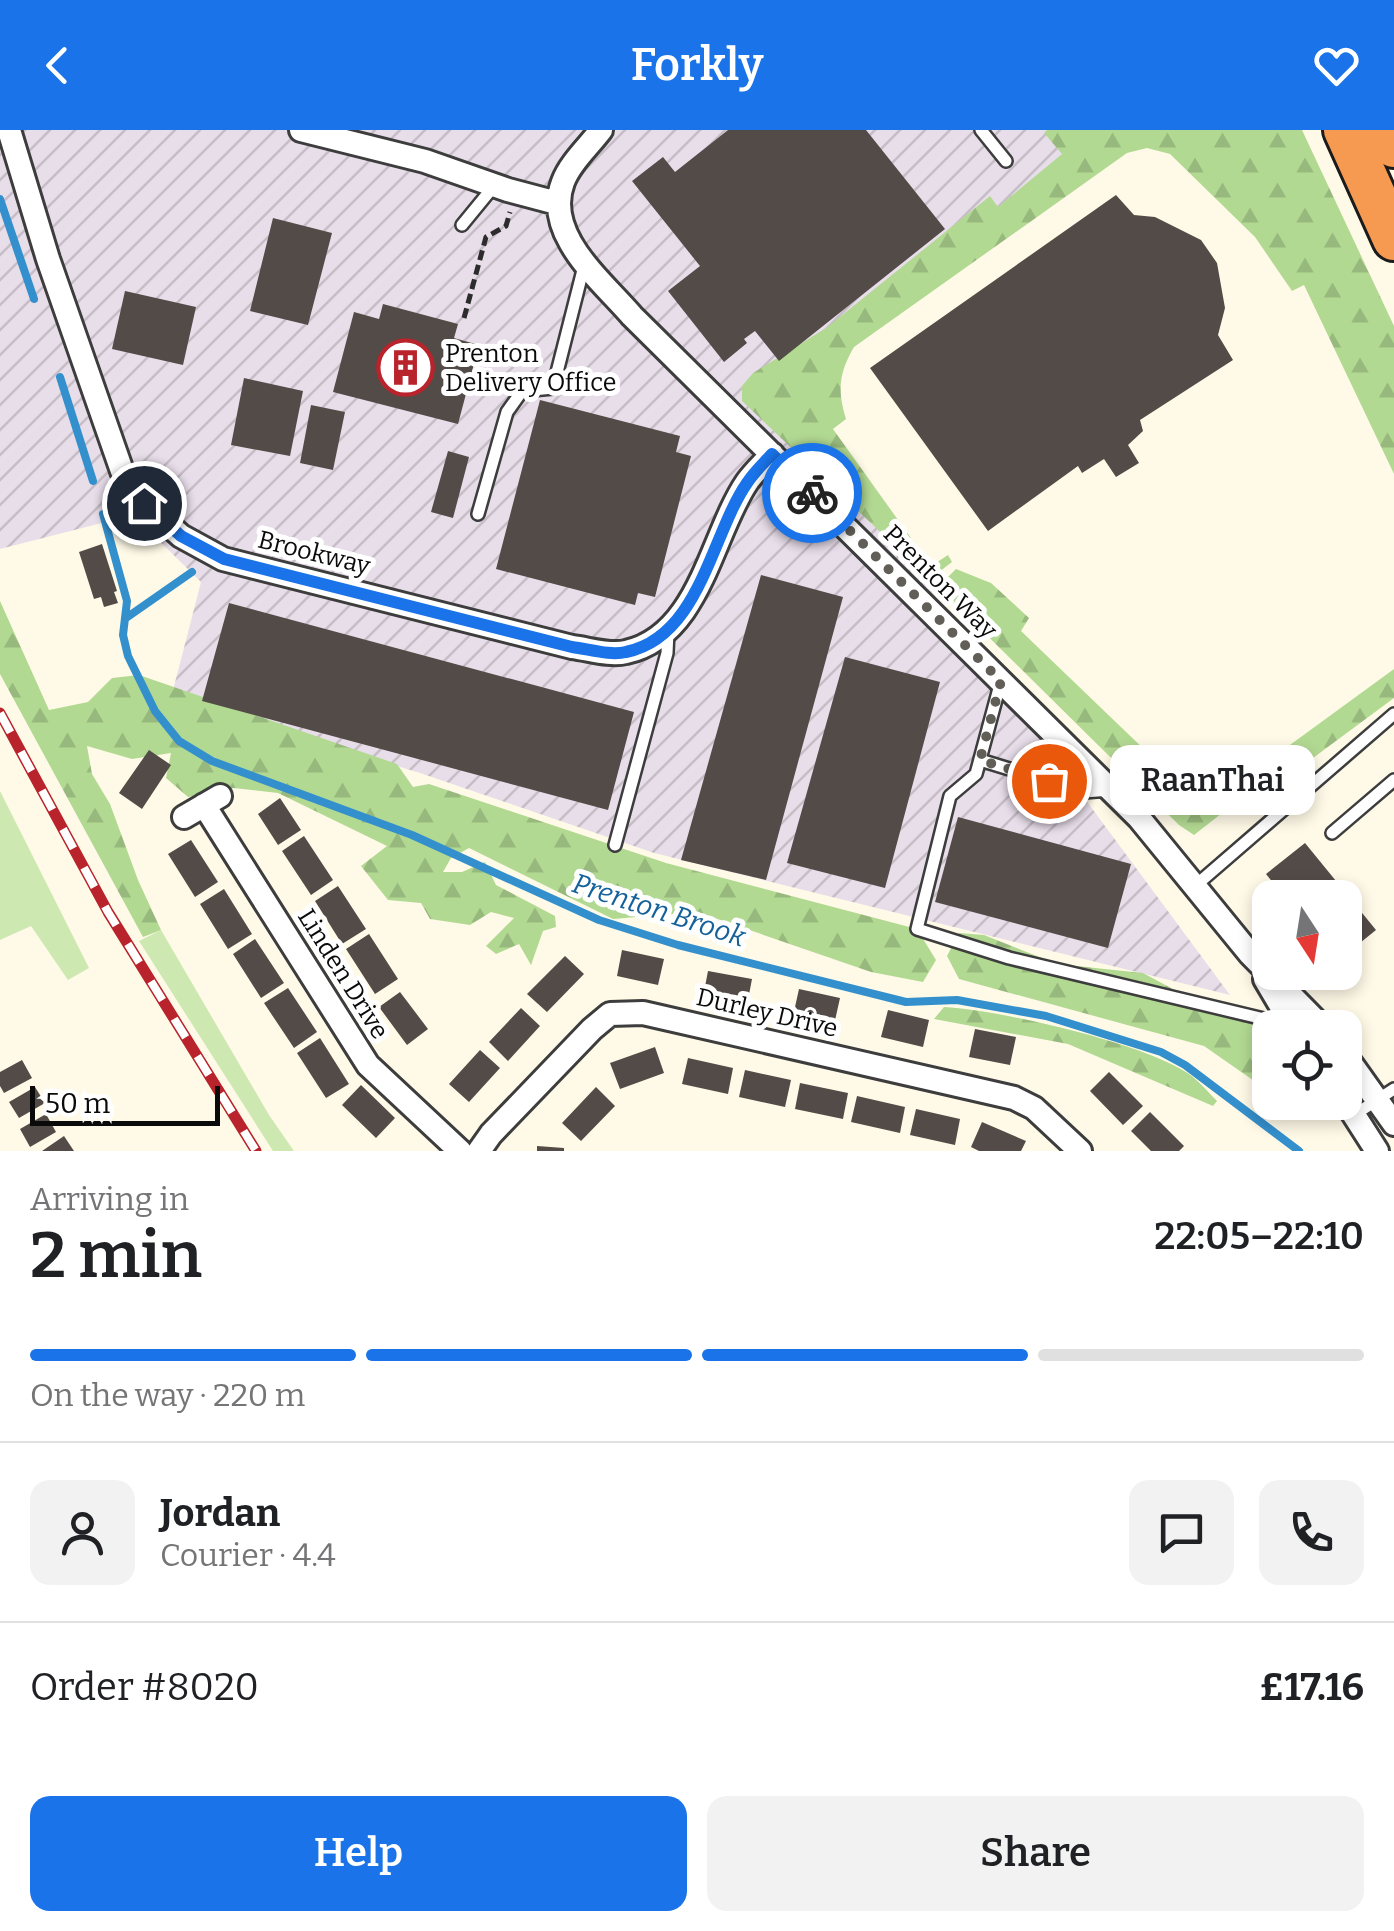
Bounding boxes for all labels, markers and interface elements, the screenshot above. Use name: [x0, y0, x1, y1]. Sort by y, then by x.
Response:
icon: back: [30, 38, 85, 93]
text: Forkly: [631, 38, 763, 92]
icon: heart: [1309, 38, 1364, 93]
building icon: Prenton Delivery Office: [376, 338, 436, 398]
place label: Prenton Delivery Office: [445, 339, 616, 398]
courier: [762, 443, 862, 543]
pin: [102, 461, 187, 546]
icon: bike: [785, 466, 840, 521]
icon: home: [117, 476, 172, 531]
street label: Prenton Way: [877, 519, 1004, 646]
street label: Brookway: [255, 525, 374, 582]
pin: [1007, 739, 1092, 824]
callout: RaanThai: [1109, 746, 1314, 816]
icon: bag: [1022, 754, 1077, 809]
text: RaanThai: [1141, 761, 1284, 799]
water label: Prenton Brook: [568, 867, 750, 954]
north arrow: [1252, 880, 1362, 990]
map controls: [1252, 880, 1362, 1120]
street label: Linden Drive: [291, 903, 395, 1045]
street label: Durley Drive: [693, 982, 841, 1044]
button: locate: [1252, 1010, 1362, 1120]
scale bar: [30, 1081, 220, 1126]
text: 50 m: [45, 1087, 110, 1120]
text: Arriving in: [30, 1180, 189, 1218]
text: 22:05–22:10: [1154, 1213, 1364, 1259]
text: 2 min: [30, 1216, 202, 1294]
text: On the way · 220 m: [30, 1376, 305, 1414]
button: person: [30, 1480, 135, 1585]
button: chat: [1129, 1480, 1234, 1585]
button: phone: [1259, 1480, 1364, 1585]
text: Jordan: [160, 1490, 280, 1536]
text: Courier · 4.4: [160, 1536, 336, 1574]
text: Order #8020: [30, 1664, 259, 1710]
text: £17.16: [1259, 1664, 1364, 1710]
button: Help: [30, 1796, 687, 1911]
button: Share: [707, 1796, 1364, 1911]

